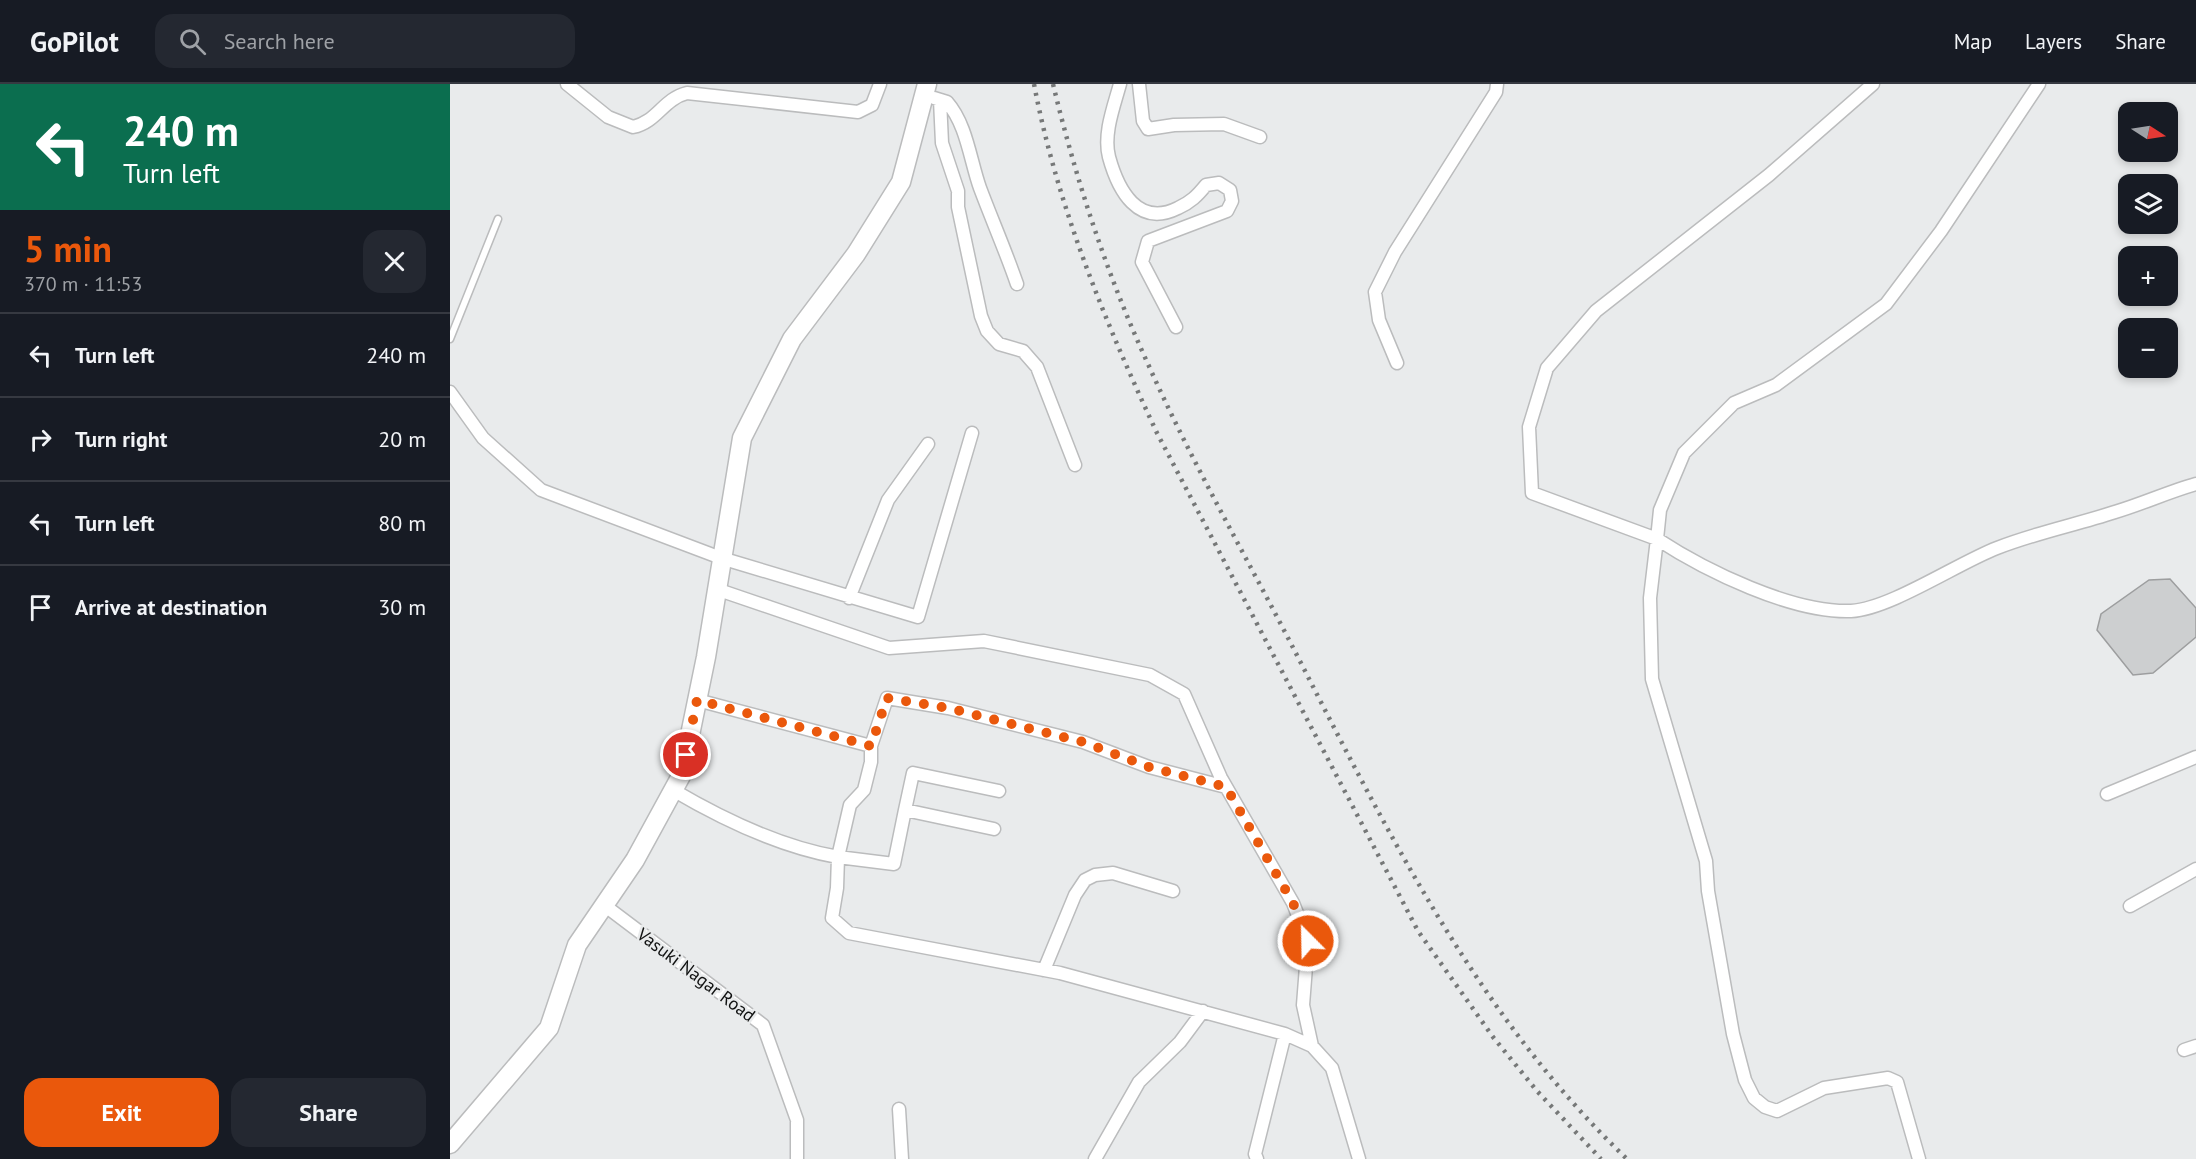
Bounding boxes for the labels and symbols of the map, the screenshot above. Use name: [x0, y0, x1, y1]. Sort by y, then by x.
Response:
north arrow: [2118, 102, 2178, 162]
pin: [660, 729, 711, 780]
position arrow: [1276, 909, 1340, 973]
street label: Vasuki Nagar Road: [632, 922, 760, 1027]

